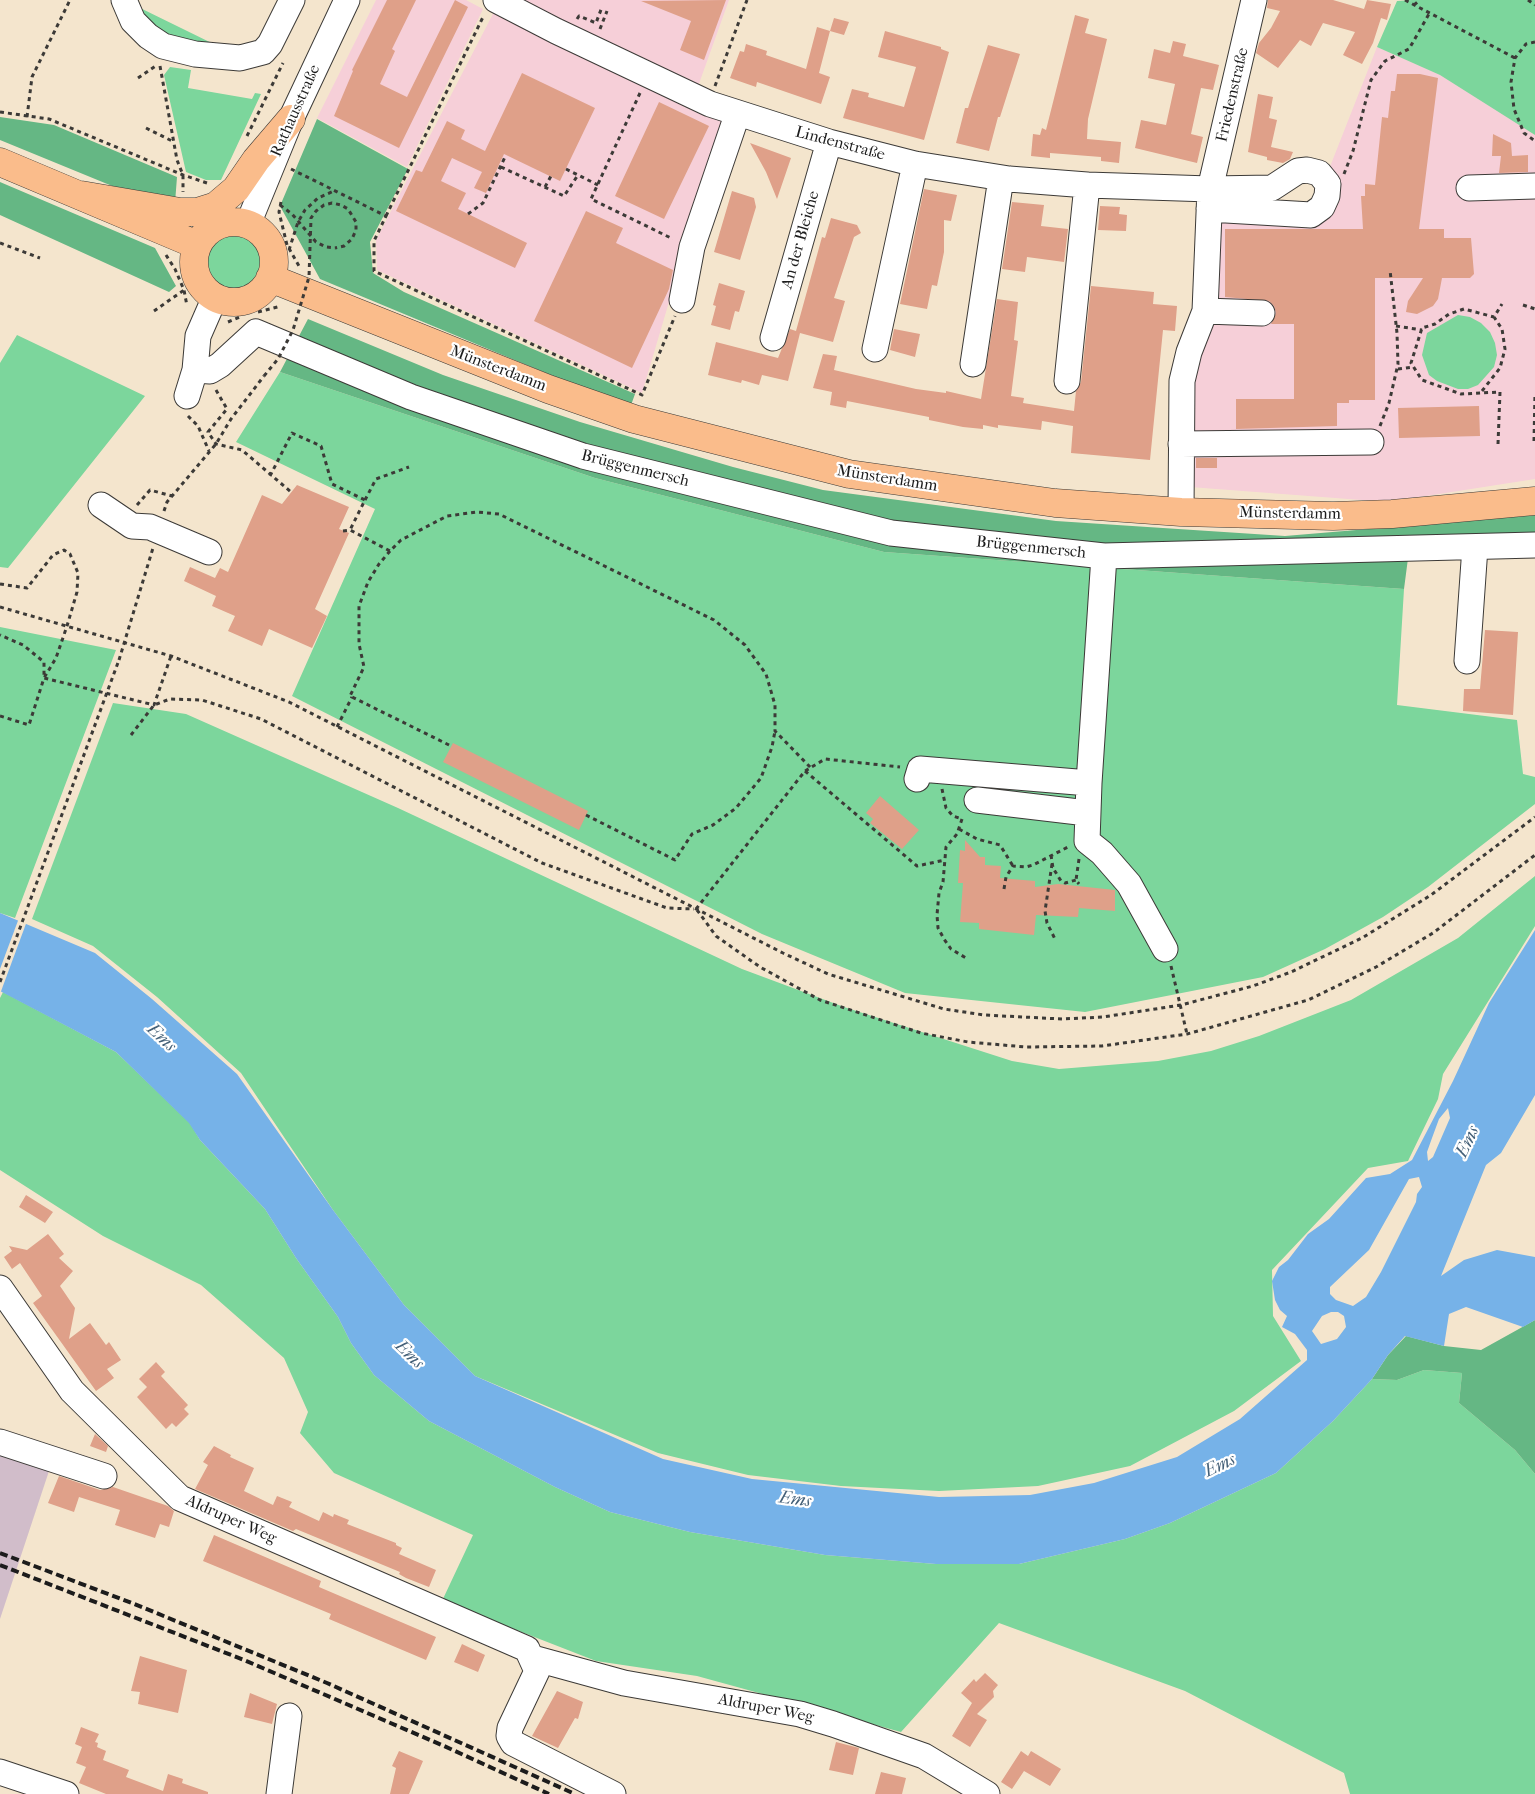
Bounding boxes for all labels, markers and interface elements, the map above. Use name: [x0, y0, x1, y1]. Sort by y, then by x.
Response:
street label: Friedenstraße: [1213, 46, 1253, 144]
street label: Rathausstraße: [267, 62, 325, 160]
street label: Lindenstraße: [793, 123, 887, 165]
street label: An der Bleiche: [778, 189, 824, 291]
street label: Münsterdamm: [447, 342, 549, 396]
street label: Brüggenmersch: [579, 446, 691, 492]
street label: Münsterdamm: [835, 462, 939, 496]
street label: Münsterdamm: [1239, 504, 1341, 524]
street label: Brüggenmersch: [975, 533, 1087, 563]
water label: Ems: [142, 1019, 180, 1057]
water label: Ems: [1451, 1123, 1485, 1161]
water label: Ems: [390, 1336, 428, 1374]
water label: Ems: [1201, 1449, 1239, 1483]
water label: Ems: [778, 1487, 812, 1513]
street label: Aldruper Weg: [183, 1491, 279, 1549]
street label: Aldruper Weg: [716, 1690, 816, 1728]

